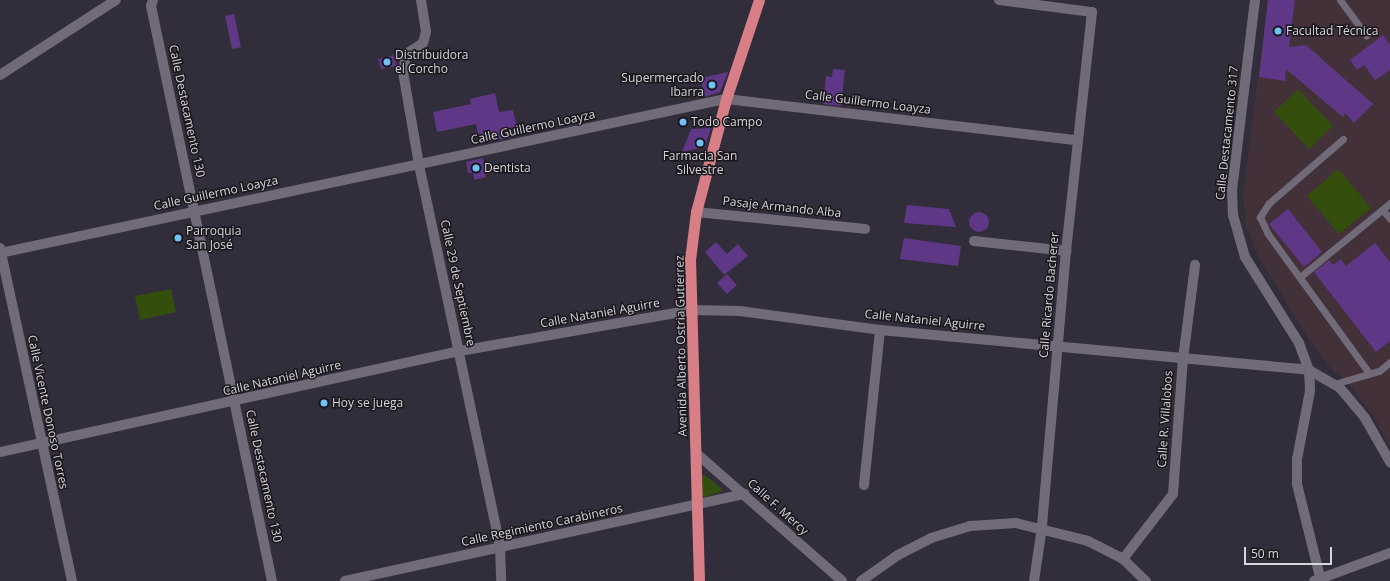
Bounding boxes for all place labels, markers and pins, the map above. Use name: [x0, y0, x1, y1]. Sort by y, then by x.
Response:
place label: Facultad Técnica: [1286, 24, 1378, 38]
marker: Facultad Técnica: [1273, 26, 1283, 36]
place label: Distribuidora el Corcho: [395, 48, 469, 76]
marker: Distribuidora el Corcho: [382, 57, 392, 67]
place label: Supermercado Ibarra: [621, 71, 704, 99]
marker: Supermercado Ibarra: [707, 80, 717, 90]
place label: Todo Campo: [691, 115, 762, 129]
marker: Todo Campo: [678, 117, 688, 127]
marker: Farmacia San Silvestre: [695, 138, 705, 148]
place label: Farmacia San Silvestre: [663, 149, 737, 177]
place label: Dentista: [484, 161, 531, 175]
marker: Dentista: [471, 163, 481, 173]
place label: Parroquia San José: [186, 224, 241, 252]
marker: Parroquia San José: [173, 233, 183, 243]
place label: Hoy se juega: [332, 396, 403, 410]
marker: Hoy se juega: [319, 398, 329, 408]

